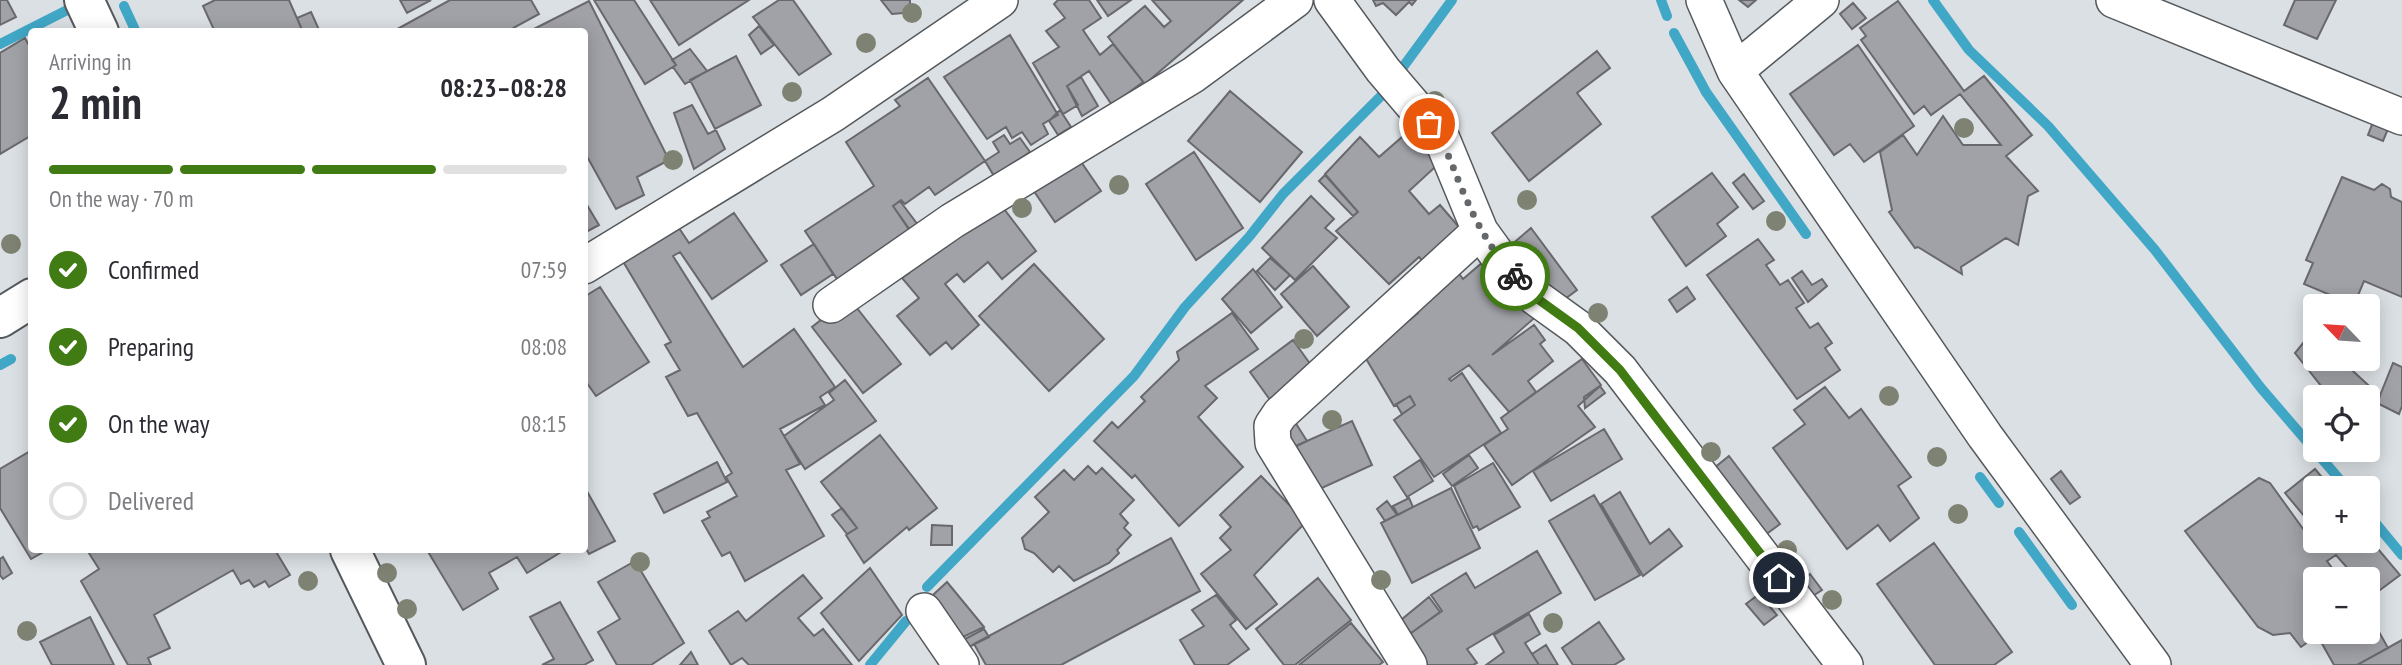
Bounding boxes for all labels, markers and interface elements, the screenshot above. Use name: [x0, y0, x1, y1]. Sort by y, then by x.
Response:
text: Arriving in: [49, 47, 131, 76]
text: 08:23–08:28: [440, 71, 567, 104]
text: 2 min: [49, 72, 142, 132]
pin: [1399, 94, 1459, 154]
icon: bag: [1410, 105, 1448, 143]
text: On the way · 70 m: [49, 184, 193, 213]
courier: [1480, 241, 1550, 311]
icon: check: [49, 251, 87, 289]
text: Confirmed: [108, 253, 199, 286]
text: 07:59: [521, 255, 567, 284]
icon: bike: [1496, 257, 1534, 295]
north arrow: [2303, 294, 2380, 371]
map controls: [2303, 294, 2380, 644]
icon: check: [49, 328, 87, 366]
text: Preparing: [108, 330, 194, 363]
text: 08:08: [521, 332, 567, 361]
button: locate: [2303, 385, 2380, 462]
icon: check: [49, 405, 87, 443]
text: On the way: [108, 407, 210, 440]
text: 08:15: [521, 409, 567, 438]
button: +: [2303, 476, 2380, 553]
text: Delivered: [108, 484, 194, 517]
pin: [1749, 548, 1809, 608]
icon: home: [1760, 559, 1798, 597]
button: −: [2303, 567, 2380, 644]

